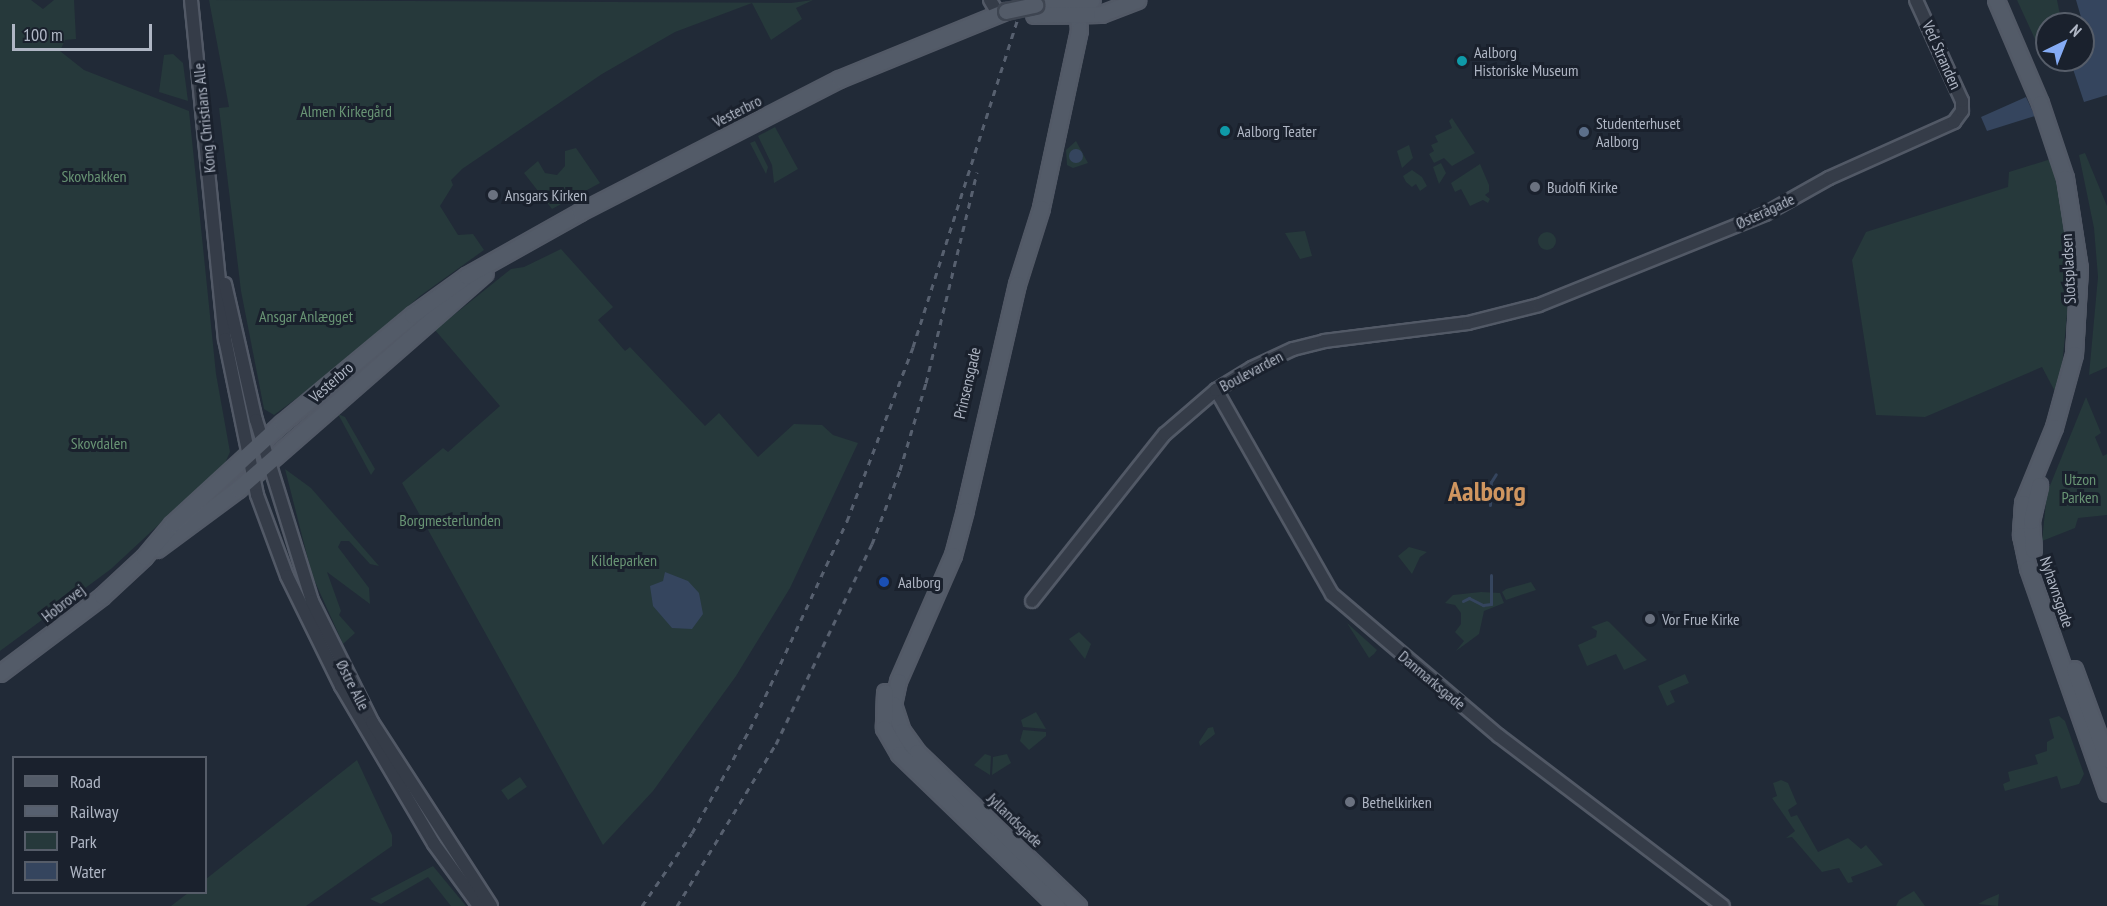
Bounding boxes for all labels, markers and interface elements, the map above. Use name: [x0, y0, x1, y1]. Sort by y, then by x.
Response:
scale bar: [15, 12, 154, 50]
north arrow: [2035, 12, 2095, 72]
street label: Ved Stranden: [1918, 18, 1966, 92]
text: N: [2066, 20, 2086, 41]
text: 100 m: [23, 23, 63, 46]
place label: Aalborg Historiske Museum: [1474, 42, 1578, 80]
marker: Aalborg Historiske Museum: [1455, 54, 1469, 68]
street label: Kong Christians Alle: [189, 62, 219, 174]
street label: Vesterbro: [709, 91, 765, 131]
park label: Almen Kirkegård: [300, 101, 392, 121]
place label: Studenterhuset Aalborg: [1596, 113, 1680, 151]
place label: Aalborg Teater: [1237, 121, 1317, 141]
marker: Aalborg Teater: [1218, 124, 1232, 138]
marker: Studenterhuset Aalborg: [1577, 125, 1591, 139]
park label: Skovbakken: [61, 166, 127, 186]
place label: Budolfi Kirke: [1547, 177, 1618, 197]
marker: Budolfi Kirke: [1528, 180, 1542, 194]
place label: Ansgars Kirken: [505, 185, 587, 205]
marker: Ansgars Kirken: [486, 188, 500, 202]
street label: Østerågade: [1733, 189, 1797, 233]
street label: Slotspladsen: [2057, 233, 2079, 305]
park label: Ansgar Anlægget: [259, 306, 353, 326]
street label: Prinsensgade: [949, 345, 985, 421]
street label: Boulevarden: [1216, 346, 1286, 396]
street label: Vesterbro: [305, 358, 357, 406]
park label: Skovdalen: [71, 433, 127, 453]
park label: Utzon Parken: [2061, 469, 2099, 507]
district label: Aalborg: [1448, 474, 1526, 508]
park label: Borgmesterlunden: [399, 510, 501, 530]
park label: Kildeparken: [591, 550, 657, 570]
street label: Nyhavnsgade: [2036, 554, 2078, 630]
place label: Aalborg: [898, 572, 941, 592]
marker: Aalborg: [875, 573, 893, 591]
street label: Hobrovej: [37, 580, 89, 626]
place label: Vor Frue Kirke: [1662, 609, 1740, 629]
marker: Vor Frue Kirke: [1643, 612, 1657, 626]
street label: Danmarksgade: [1395, 646, 1469, 714]
street label: Østre Alle: [332, 656, 374, 714]
legend: [12, 756, 207, 894]
text: Road: [70, 770, 101, 793]
street label: Jyllandsgade: [983, 789, 1047, 851]
place label: Bethelkirken: [1362, 792, 1432, 812]
marker: Bethelkirken: [1343, 795, 1357, 809]
text: Railway: [70, 800, 119, 823]
text: Park: [70, 830, 97, 853]
text: Water: [70, 860, 106, 883]

